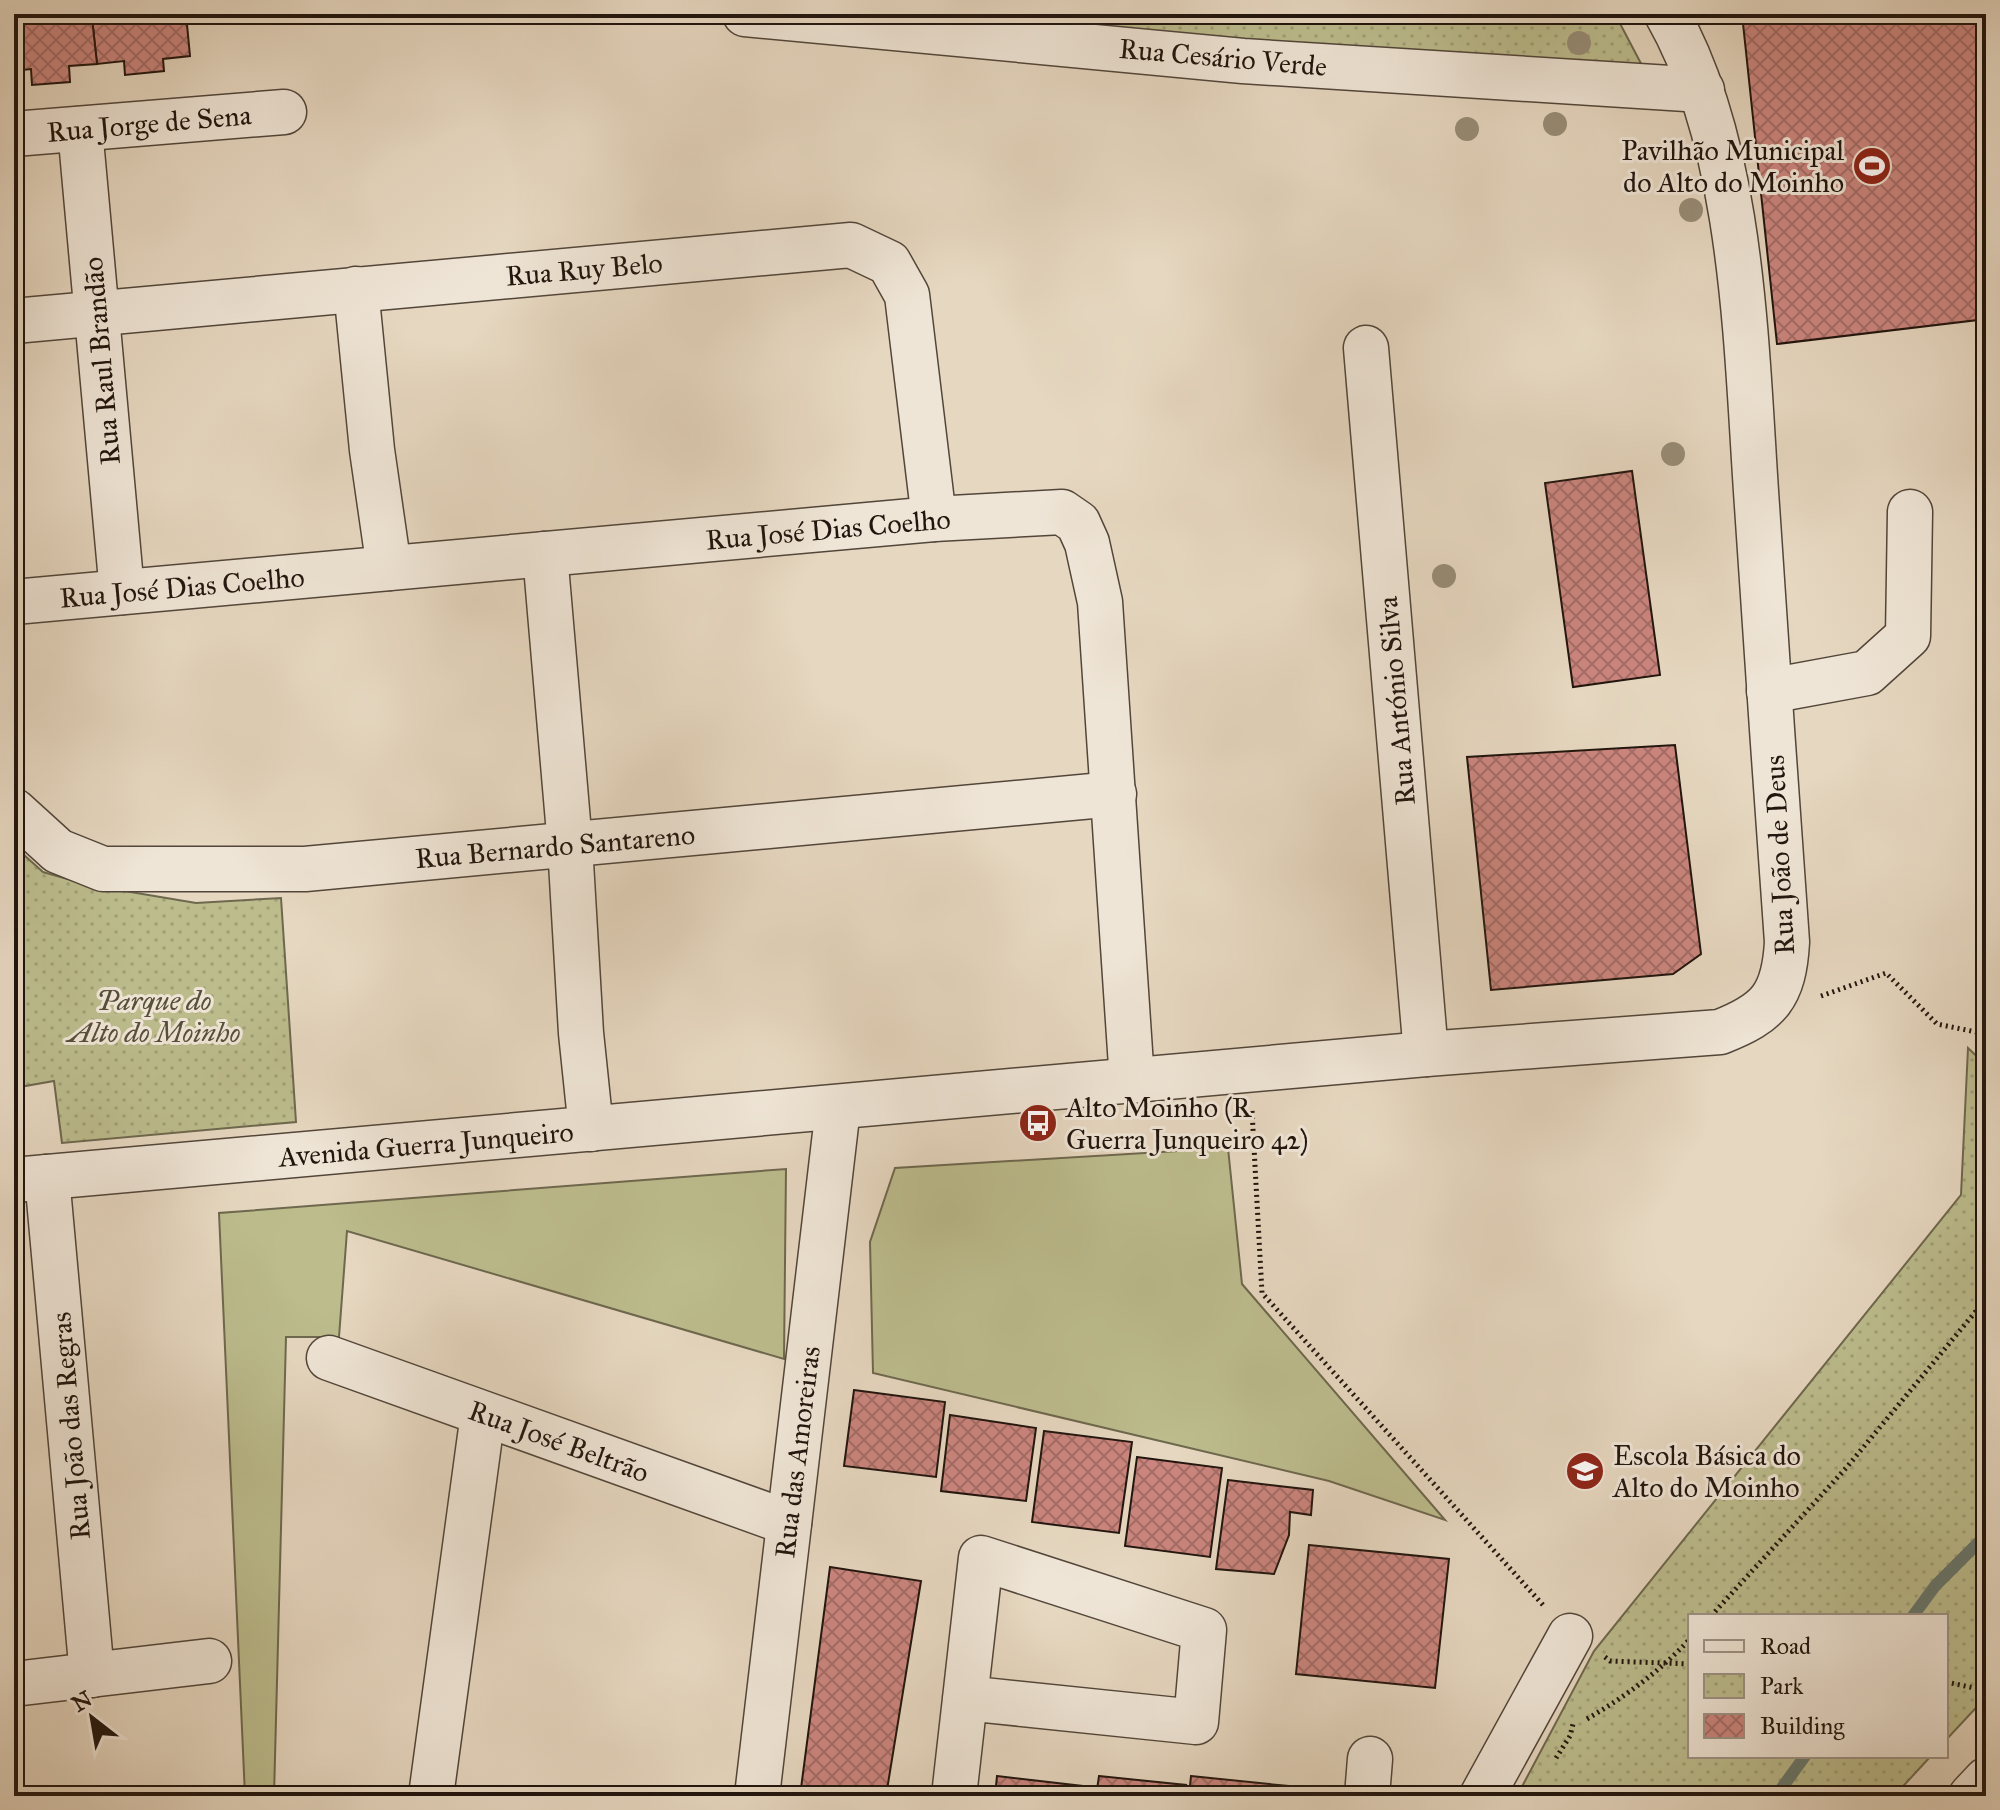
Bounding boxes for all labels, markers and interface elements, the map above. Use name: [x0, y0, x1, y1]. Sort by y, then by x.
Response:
street label: Rua Cesário Verde: [1117, 31, 1328, 84]
street label: Rua Jorge de Sena: [45, 97, 253, 150]
place label: Pavilhão Municipal do Alto do Moinho: [1621, 133, 1844, 200]
sports icon: Pavilhão Municipal do Alto do Moinho: [1851, 145, 1893, 187]
street label: Rua Ruy Belo: [504, 245, 664, 294]
street label: Rua Raul Brandão: [75, 256, 128, 466]
street label: Rua José Dias Coelho: [704, 501, 952, 558]
street label: Rua José Dias Coelho: [58, 559, 306, 616]
street label: Rua António Silva: [1370, 595, 1423, 807]
street label: Rua João de Deus: [1757, 754, 1802, 956]
street label: Rua Bernardo Santareno: [414, 817, 696, 876]
park label: Parque do Alto do Moinho: [65, 983, 241, 1050]
place label: Alto Moinho (R Guerra Junqueiro 42): [1065, 1090, 1308, 1157]
bus stop icon: Alto Moinho (R Guerra Junqueiro 42): [1017, 1102, 1059, 1144]
street label: Avenida Guerra Junqueiro: [276, 1114, 575, 1175]
street label: Rua João das Regras: [43, 1311, 98, 1541]
street label: Rua das Amoreiras: [767, 1344, 828, 1560]
street label: Rua José Beltrão: [464, 1393, 654, 1490]
place label: Escola Básica do Alto do Moinho: [1612, 1438, 1801, 1505]
school or university icon: Escola Básica do Alto do Moinho: [1564, 1450, 1606, 1492]
legend: [1688, 1614, 1948, 1758]
text: Road: [1760, 1631, 1811, 1661]
text: Park: [1760, 1671, 1804, 1701]
north arrow: [52, 1678, 132, 1758]
text: N: [67, 1685, 97, 1718]
text: Building: [1760, 1711, 1845, 1741]

